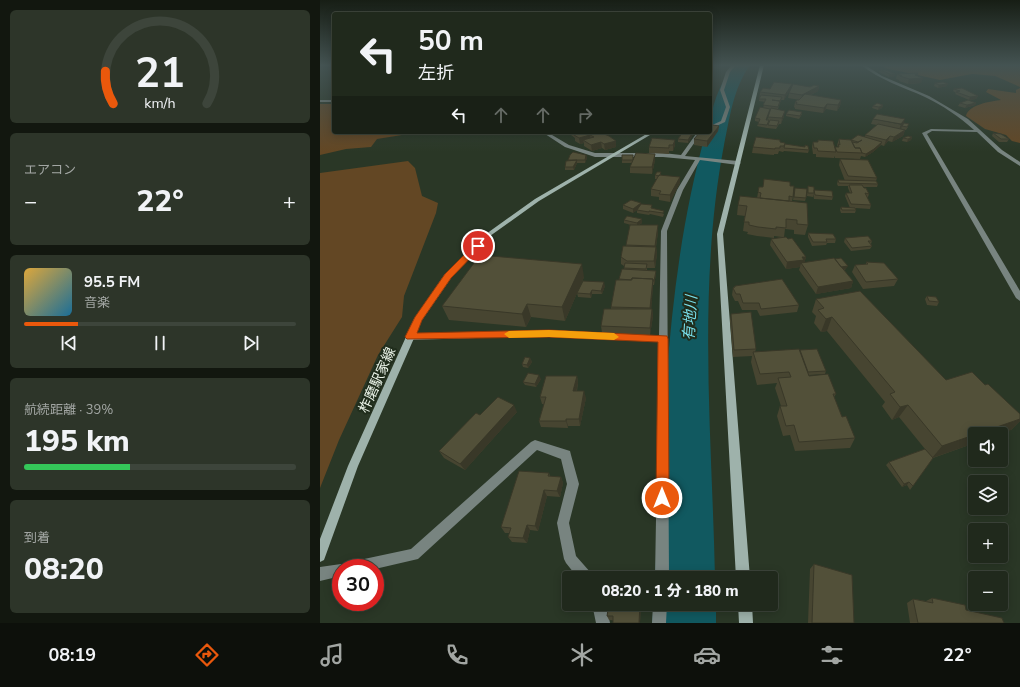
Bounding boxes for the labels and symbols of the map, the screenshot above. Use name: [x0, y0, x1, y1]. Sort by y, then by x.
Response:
pin: [461, 229, 495, 263]
water label: 有地川: [678, 293, 702, 341]
street label: 柞磨駅家線: [355, 344, 400, 416]
position arrow: [641, 477, 683, 519]
speed limit sign: 30: [332, 559, 384, 611]

